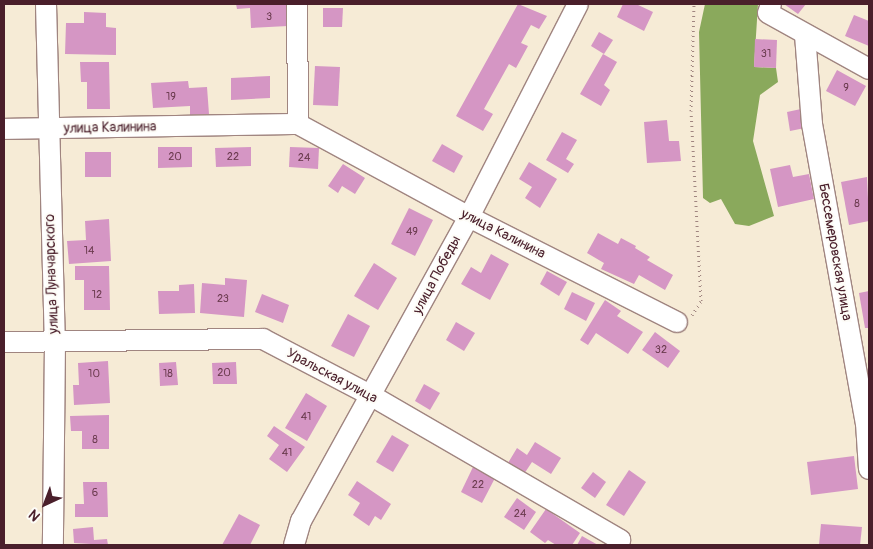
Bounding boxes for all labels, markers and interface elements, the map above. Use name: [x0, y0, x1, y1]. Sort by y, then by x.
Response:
house number: 3: [266, 10, 272, 24]
house number: 31: [761, 47, 771, 61]
house number: 9: [843, 81, 849, 95]
house number: 19: [166, 90, 176, 104]
street label: улица Калинина: [63, 119, 157, 137]
house number: 20: [168, 150, 182, 164]
house number: 22: [227, 150, 239, 164]
house number: 24: [298, 151, 310, 165]
street label: Бессемеровская улица: [815, 182, 855, 322]
house number: 8: [854, 197, 860, 211]
street label: улица Калинина: [458, 205, 548, 263]
street label: улица Луначарского: [42, 214, 62, 334]
house number: 49: [406, 225, 418, 239]
street label: улица Победы: [409, 233, 465, 317]
house number: 14: [84, 244, 94, 258]
house number: 12: [92, 288, 102, 302]
house number: 23: [217, 292, 229, 306]
house number: 32: [655, 343, 667, 357]
street label: Уральская улица: [284, 345, 380, 407]
house number: 20: [217, 366, 231, 380]
house number: 10: [88, 367, 100, 381]
house number: 18: [163, 367, 173, 381]
house number: 41: [301, 410, 311, 424]
house number: 8: [92, 433, 98, 447]
house number: 41: [282, 446, 292, 460]
house number: 22: [472, 478, 484, 492]
north arrow: [20, 479, 70, 529]
house number: 6: [92, 486, 98, 500]
text: N: [25, 506, 44, 525]
house number: 24: [514, 507, 526, 521]

